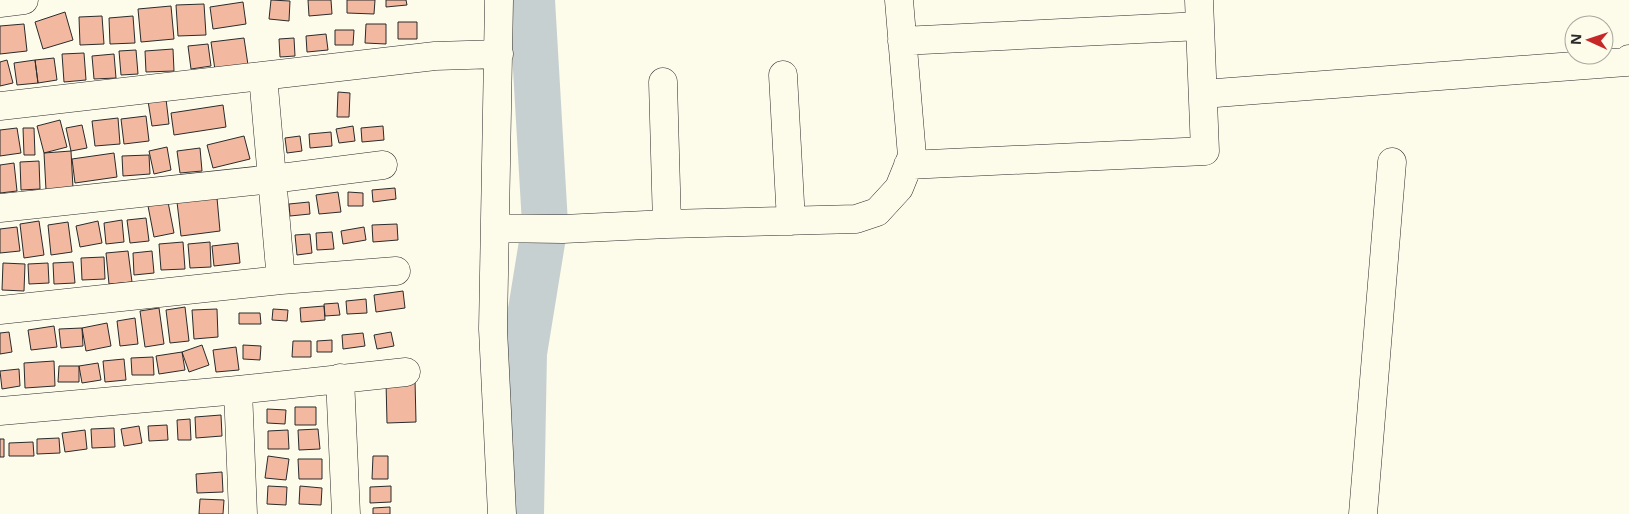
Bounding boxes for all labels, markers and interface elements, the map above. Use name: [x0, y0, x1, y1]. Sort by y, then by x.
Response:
north arrow: [1564, 15, 1614, 65]
text: N: [1566, 33, 1585, 45]

